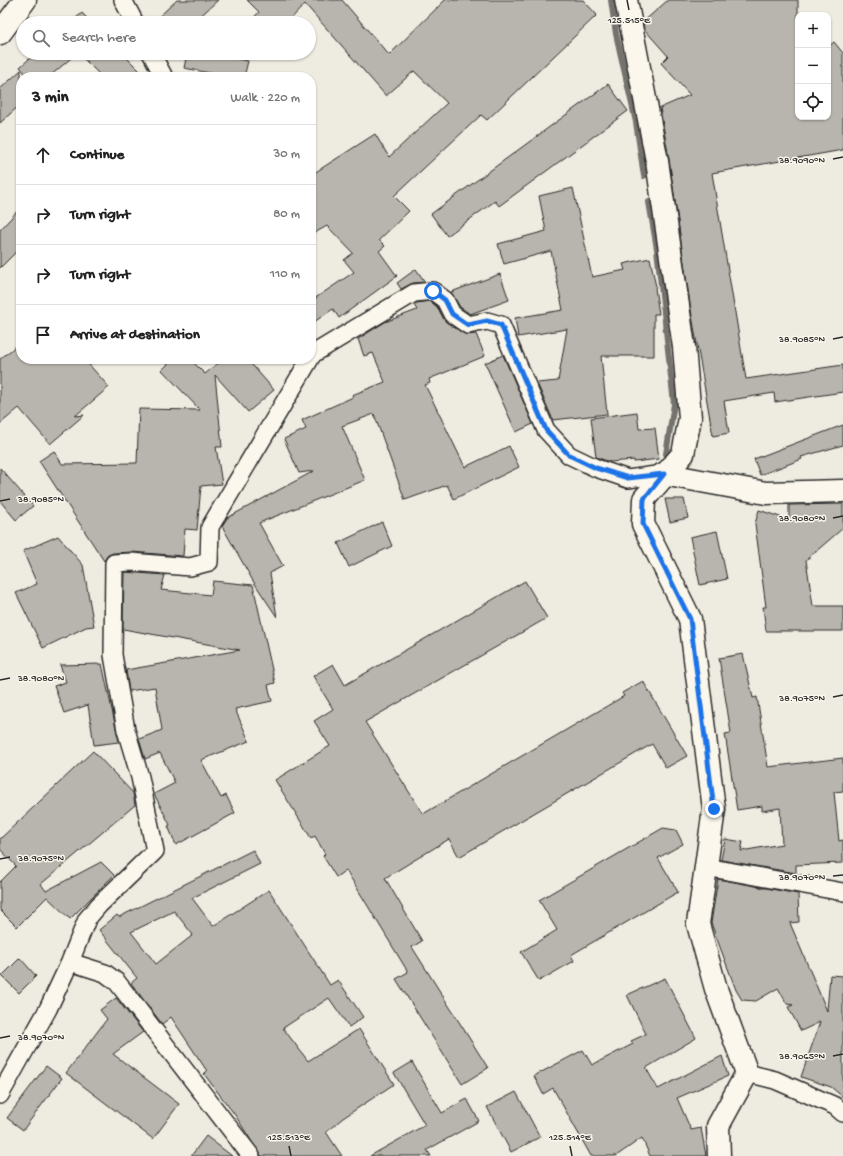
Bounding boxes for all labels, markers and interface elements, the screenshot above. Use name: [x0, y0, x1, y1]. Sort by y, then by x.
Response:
map controls: [795, 12, 831, 120]
button: +: [795, 12, 831, 48]
text: 125.515°E: [607, 15, 651, 27]
search box: [16, 16, 316, 60]
icon: search: [30, 27, 52, 49]
text: Search here: [62, 29, 136, 47]
button: −: [795, 48, 831, 84]
button: locate: [795, 84, 831, 120]
text: 3 min: [32, 88, 69, 108]
text: Walk · 220 m: [230, 91, 300, 106]
icon: ahead: [32, 144, 54, 166]
text: Continue: [70, 146, 124, 164]
text: 30 m: [274, 147, 300, 162]
text: 38.9090°N: [778, 155, 826, 167]
icon: right: [32, 204, 54, 226]
text: Turn right: [70, 206, 130, 224]
text: 80 m: [273, 207, 300, 222]
icon: right: [32, 264, 54, 286]
text: Turn right: [70, 266, 130, 284]
text: 110 m: [270, 267, 300, 282]
route start: [424, 282, 442, 300]
icon: arrive: [32, 324, 54, 346]
text: Arrive at destination: [70, 326, 200, 344]
text: 38.9085°N: [778, 334, 826, 346]
text: 38.9085°N: [17, 494, 65, 506]
text: 38.9080°N: [778, 513, 826, 525]
text: 38.9080°N: [17, 673, 65, 685]
text: 38.9075°N: [778, 693, 825, 705]
route end: [705, 800, 723, 818]
text: 38.9075°N: [17, 853, 64, 865]
text: 38.9070°N: [778, 872, 826, 884]
text: 38.9070°N: [17, 1032, 65, 1044]
text: 38.9065°N: [778, 1051, 825, 1063]
text: 125.513°E: [267, 1132, 311, 1144]
text: 125.514°E: [548, 1132, 592, 1144]

